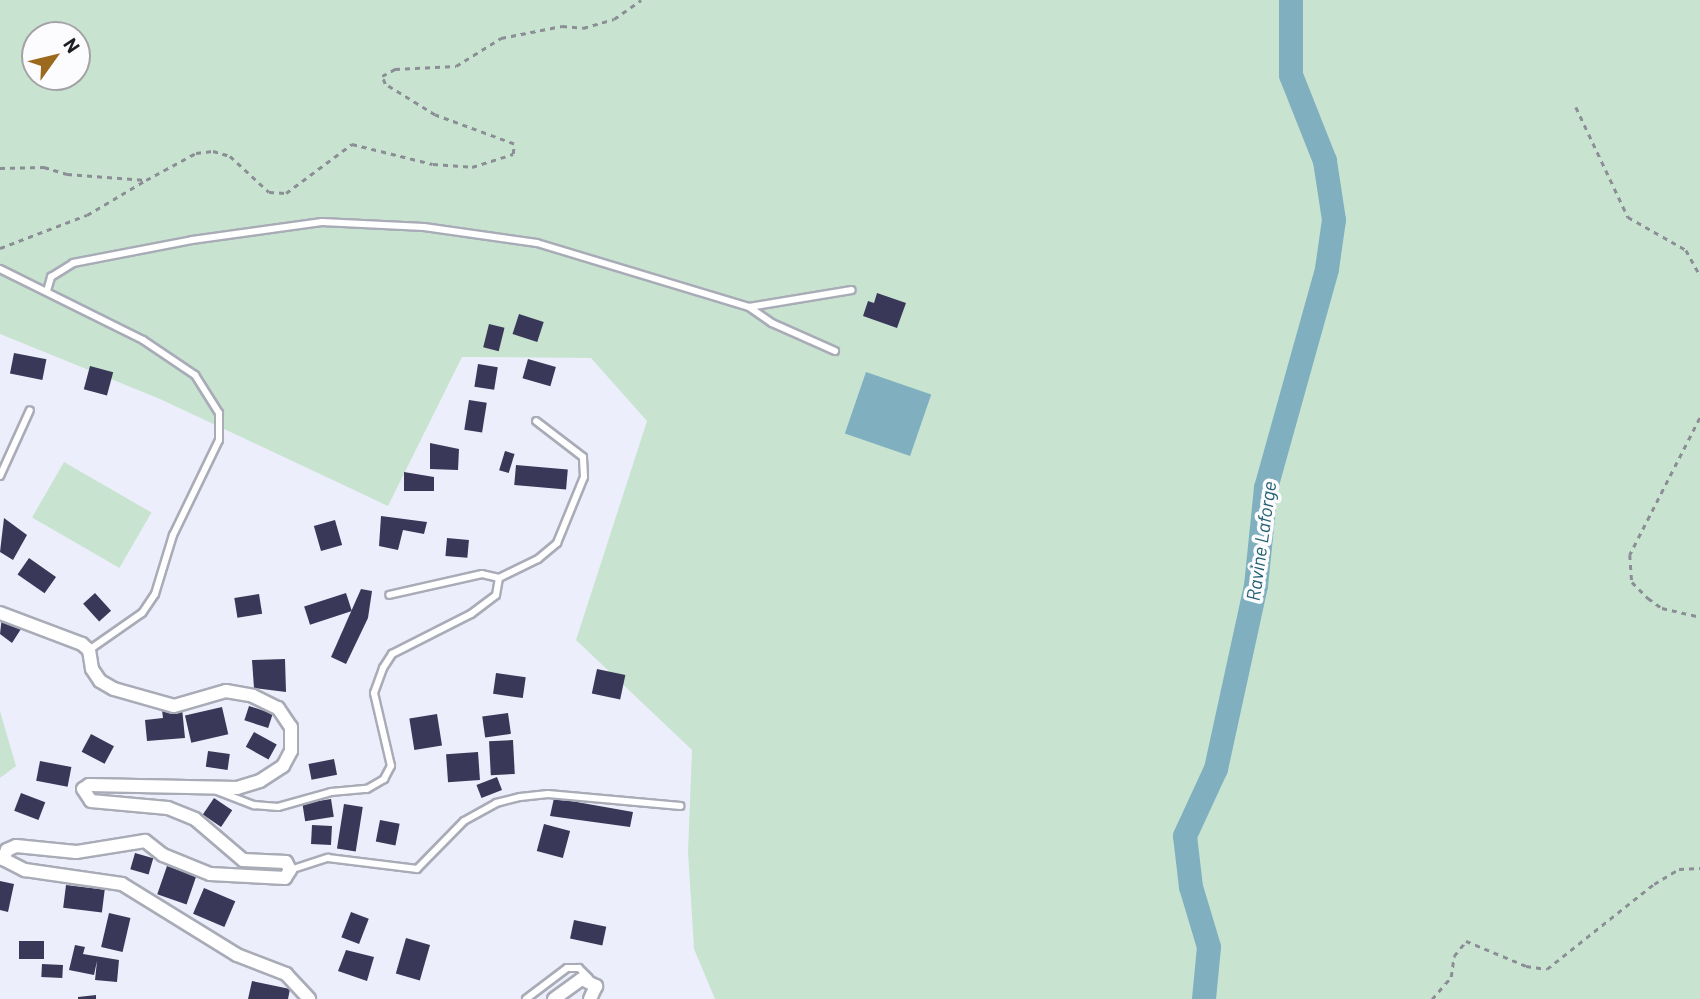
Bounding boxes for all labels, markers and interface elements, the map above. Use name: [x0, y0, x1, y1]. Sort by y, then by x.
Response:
north arrow: [21, 21, 91, 91]
text: N: [59, 33, 85, 57]
water label: Ravine Laforge: [1241, 480, 1281, 602]

